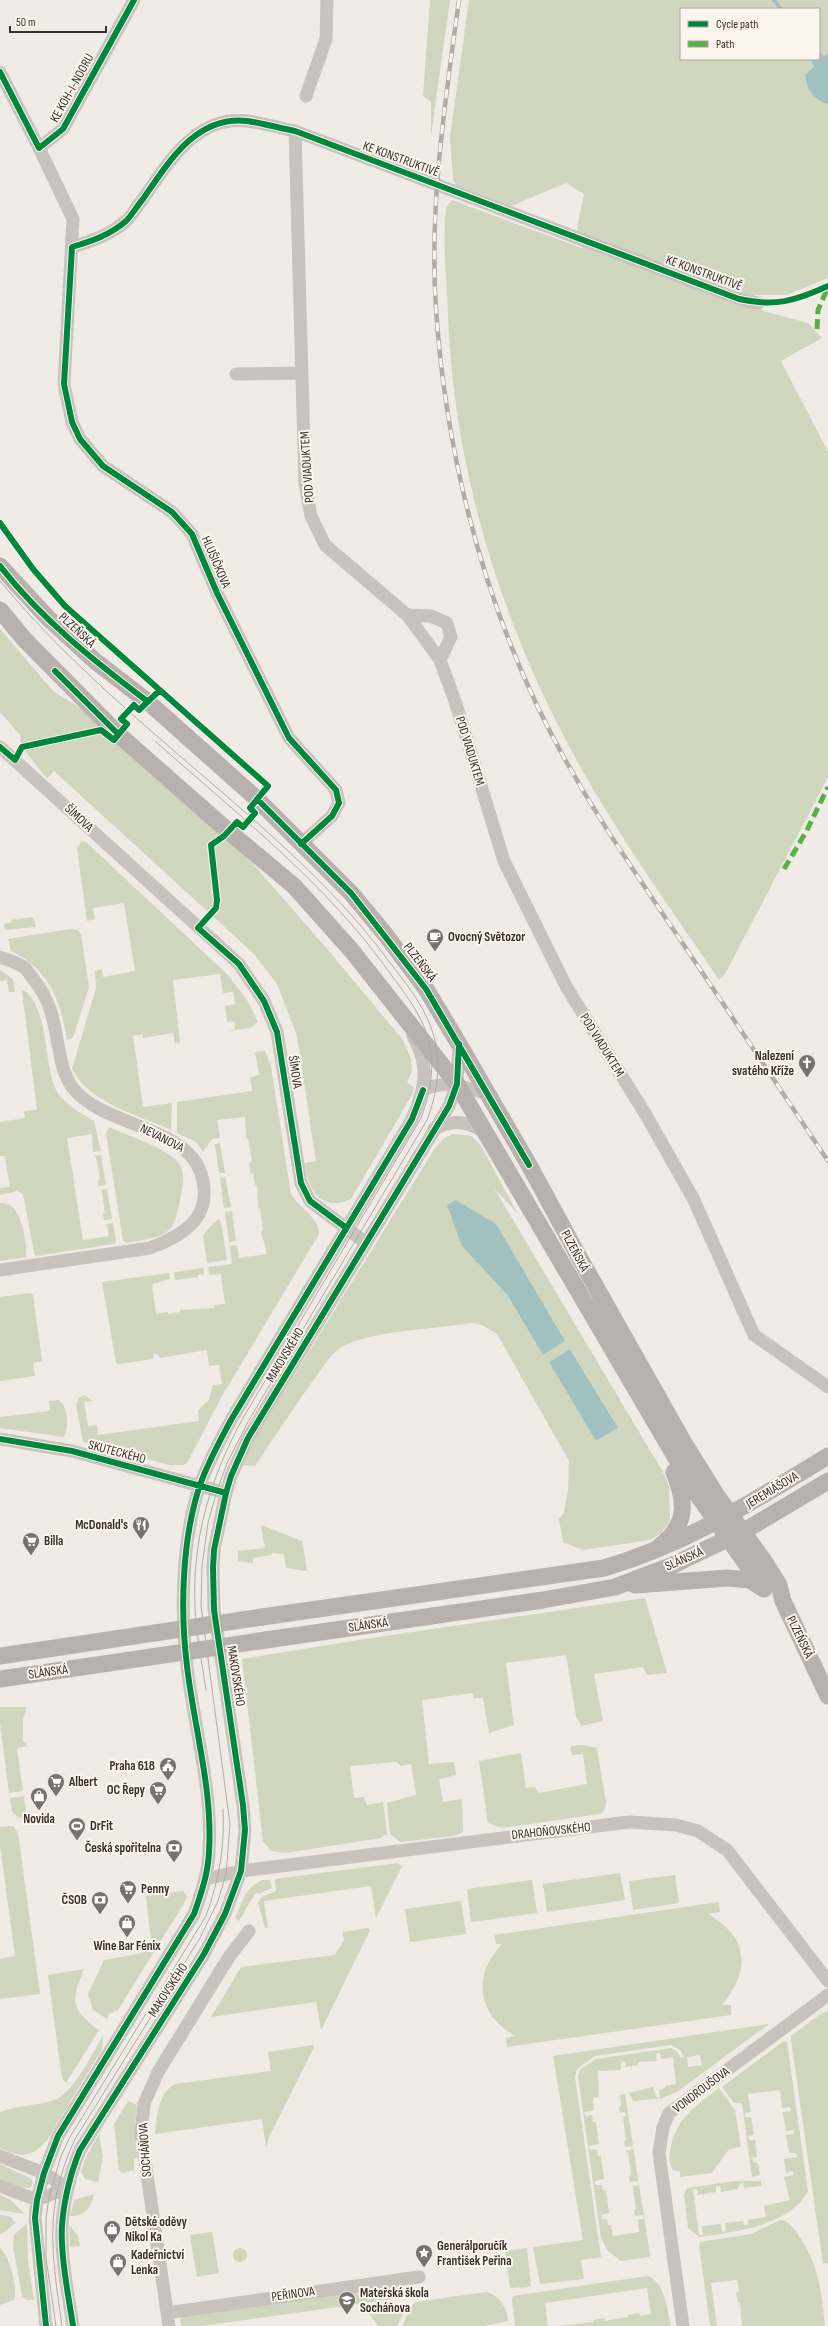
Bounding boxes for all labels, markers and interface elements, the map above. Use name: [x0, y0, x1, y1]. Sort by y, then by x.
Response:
scale bar: [10, 8, 106, 34]
legend: [680, 8, 820, 60]
text: 50 m: [16, 15, 36, 30]
text: Cycle path: [716, 17, 758, 32]
text: Path: [716, 37, 734, 52]
street label: KE KOH-I-NOORU: [47, 51, 97, 125]
street label: KE KONSTRUKTIVĚ: [361, 138, 441, 180]
street label: KE KONSTRUKTIVĚ: [664, 252, 744, 294]
street label: POD VIADUKTEM: [297, 431, 317, 503]
street label: HLUŠIČKOVA: [198, 533, 235, 591]
street label: PLZEŇSKÁ: [55, 609, 99, 651]
street label: POD VIADUKTEM: [452, 714, 488, 788]
street label: ŠÍMOVA: [61, 800, 98, 835]
cafe icon: Ovocný Světozor: [425, 927, 445, 952]
place label: Ovocný Světozor: [448, 929, 525, 945]
street label: PLZEŇSKÁ: [400, 939, 440, 985]
street label: POD VIADUKTEM: [576, 1010, 628, 1080]
place label: Nalezení svatého Kříže: [732, 1048, 794, 1079]
church icon: Nalezení svatého Kříže: [797, 1053, 817, 1078]
street label: ŠÍMOVA: [284, 1054, 307, 1090]
street label: NEVANOVA: [137, 1120, 187, 1156]
street label: PLZEŇSKÁ: [557, 1227, 593, 1275]
street label: MAKOVSKÉHO: [262, 1325, 308, 1385]
street label: SKUTECKÉHO: [86, 1437, 148, 1467]
street label: JEREMIÁŠOVA: [742, 1467, 801, 1512]
restaurant icon: McDonald's: [131, 1515, 151, 1540]
place label: McDonald's: [75, 1517, 128, 1533]
supermarket icon: Billa: [21, 1531, 41, 1556]
place label: Billa: [44, 1533, 63, 1549]
street label: SLÁNSKÁ: [663, 1543, 706, 1574]
street label: PLZEŇSKÁ: [783, 1613, 817, 1661]
street label: SLÁNSKÁ: [347, 1614, 389, 1636]
street label: MAKOVSKÉHO: [223, 1645, 249, 1707]
street label: SLÁNSKÁ: [27, 1661, 69, 1683]
public building icon: Praha 618: [158, 1756, 178, 1781]
place label: Praha 618: [110, 1758, 155, 1774]
supermarket icon: Albert: [46, 1772, 66, 1797]
place label: Albert: [68, 1774, 98, 1790]
supermarket icon: OC Řepy: [148, 1780, 168, 1805]
place label: OC Řepy: [107, 1782, 146, 1798]
shop icon: Novida: [29, 1786, 49, 1811]
place label: Novida: [23, 1811, 55, 1827]
sports icon: DrFit: [67, 1816, 87, 1841]
place label: DrFit: [90, 1818, 114, 1834]
street label: DRAHOŇOVSKÉHO: [511, 1819, 591, 1843]
bank icon: Česká spořitelna: [164, 1838, 184, 1863]
place label: Česká spořitelna: [85, 1840, 161, 1856]
supermarket icon: Penny: [118, 1879, 138, 1904]
place label: Penny: [141, 1881, 170, 1897]
bank icon: ČSOB: [90, 1890, 110, 1915]
place label: ČSOB: [62, 1892, 87, 1908]
shop icon: Wine Bar Fénix: [117, 1913, 137, 1938]
place label: Wine Bar Fénix: [93, 1938, 161, 1954]
street label: MAKOVSKÉHO: [145, 1960, 191, 2020]
street label: VONDROUŠOVA: [669, 2062, 733, 2117]
street label: SOCHÁŇOVA: [135, 2122, 155, 2178]
place label: Dětské oděvy Nikol Ka: [125, 2214, 188, 2245]
shop icon: Dětské oděvy Nikol Ka: [102, 2219, 122, 2244]
place label: Generálporučík František Peřina: [437, 2238, 511, 2269]
place icon: Generálporučík František Peřina: [414, 2243, 434, 2268]
place label: Kadeřnictví Lenka: [131, 2247, 185, 2278]
shop icon: Kadeřnictví Lenka: [108, 2252, 128, 2277]
street label: PEŘINOVA: [270, 2283, 316, 2305]
place label: Mateřská škola Socháňova: [360, 2285, 429, 2316]
school or university icon: Mateřská škola Socháňova: [337, 2290, 357, 2315]

